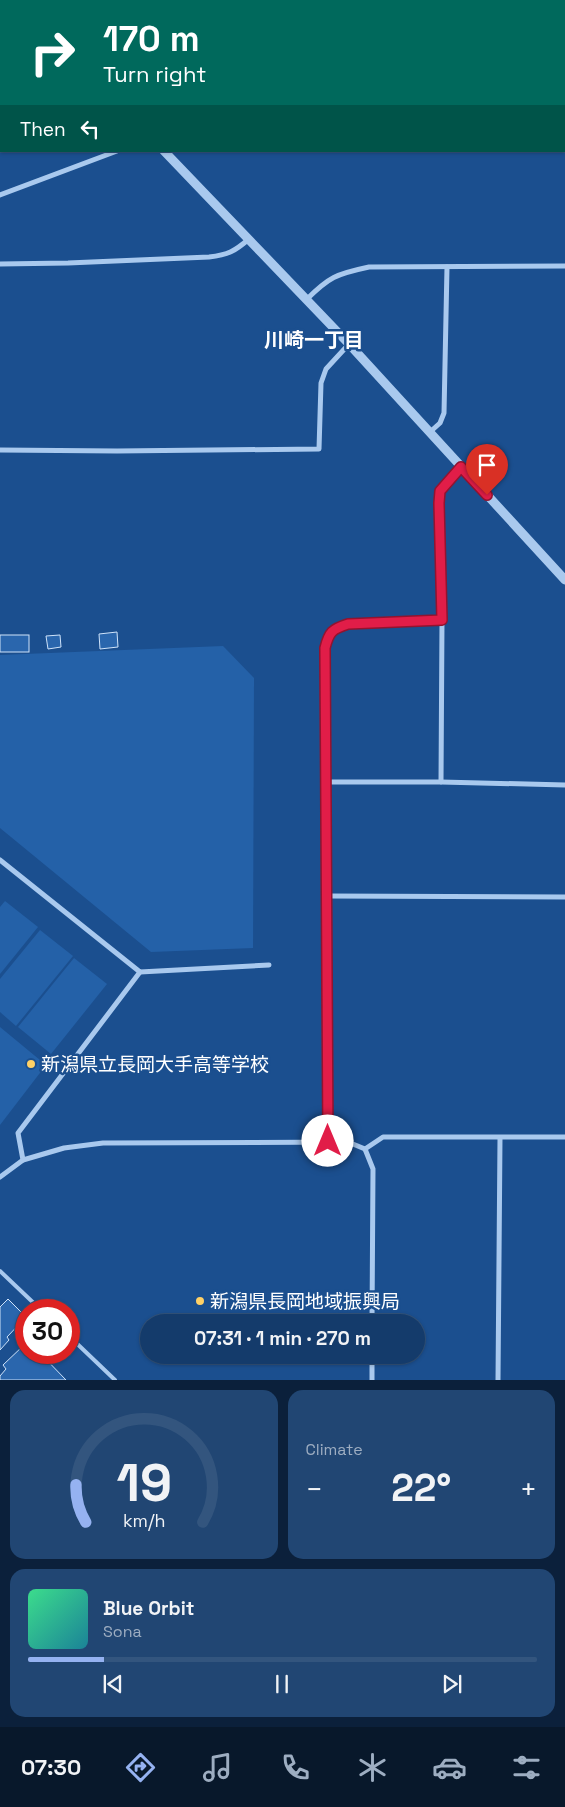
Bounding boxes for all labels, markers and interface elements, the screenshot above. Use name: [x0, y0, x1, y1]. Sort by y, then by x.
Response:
text: 170 m: [103, 17, 200, 61]
icon: right: [20, 20, 85, 85]
text: Turn right: [103, 60, 206, 88]
icon: left: [76, 115, 104, 143]
text: Then: [20, 117, 66, 142]
district label: 川崎一丁目: [264, 327, 364, 353]
pin: [466, 444, 508, 495]
icon: arrive: [473, 451, 501, 479]
place label: 新潟県立長岡大手高等学校: [41, 1052, 269, 1077]
marker: 新潟県立長岡大手高等学校: [25, 1058, 37, 1070]
position arrow: [301, 1114, 353, 1166]
place label: 新潟県長岡地域振興局: [210, 1289, 400, 1314]
marker: 新潟県長岡地域振興局: [194, 1295, 206, 1307]
speed limit sign: 30: [15, 1299, 80, 1364]
text: 07:31 · 1 min · 270 m: [194, 1326, 371, 1351]
text: Climate: [306, 1439, 363, 1460]
text: 19: [116, 1450, 172, 1516]
text: 22°: [391, 1464, 451, 1512]
text: −: [306, 1471, 323, 1507]
text: +: [520, 1471, 537, 1507]
text: km/h: [122, 1509, 165, 1532]
text: Blue Orbit: [103, 1596, 194, 1621]
text: Sona: [103, 1621, 142, 1642]
icon: previous: [99, 1670, 127, 1698]
icon: pause: [268, 1670, 296, 1698]
icon: next: [438, 1670, 466, 1698]
icon: directions: [123, 1750, 158, 1785]
icon: music: [200, 1750, 235, 1785]
icon: phone: [278, 1750, 313, 1785]
icon: climate: [355, 1750, 390, 1785]
icon: car: [432, 1750, 467, 1785]
icon: filters: [509, 1750, 544, 1785]
text: 07:30: [21, 1753, 81, 1781]

